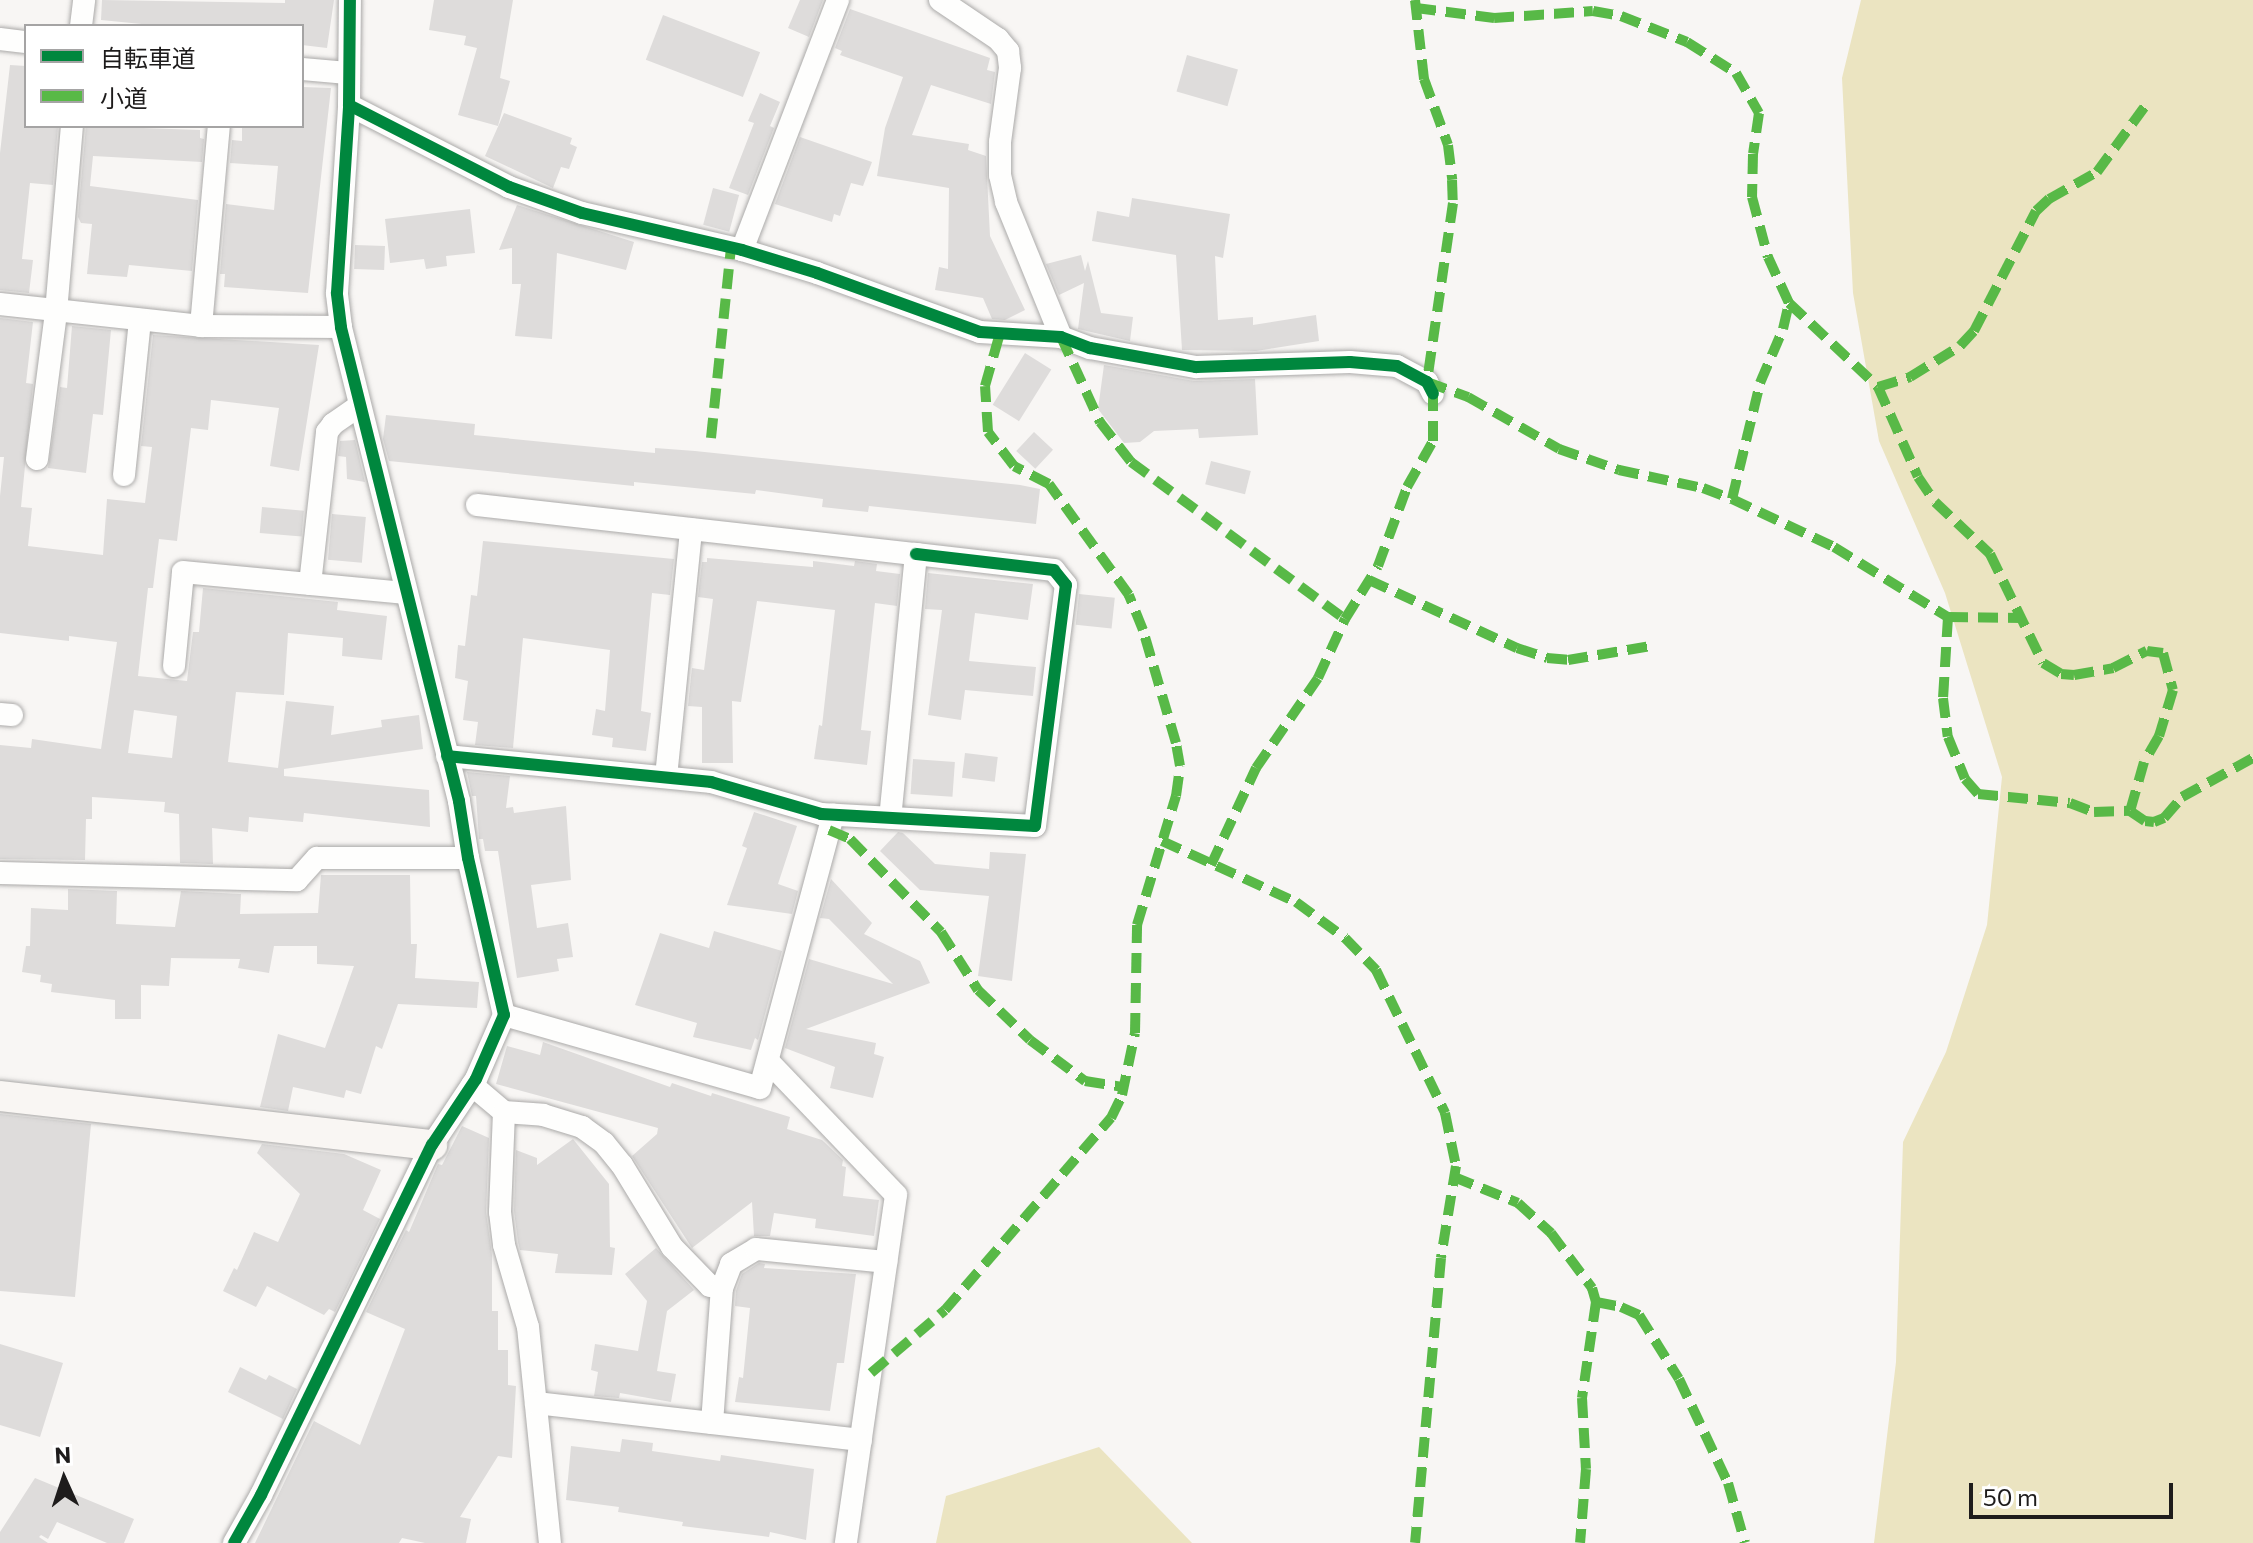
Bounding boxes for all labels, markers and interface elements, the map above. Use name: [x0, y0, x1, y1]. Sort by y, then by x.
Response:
legend: [24, 24, 304, 128]
text: 自転車道: [100, 43, 196, 72]
text: 小道: [100, 83, 148, 112]
north arrow: [24, 1439, 104, 1519]
text: N: [54, 1441, 72, 1468]
scale bar: [1973, 1467, 2177, 1517]
text: 50 m: [1983, 1482, 2038, 1511]

